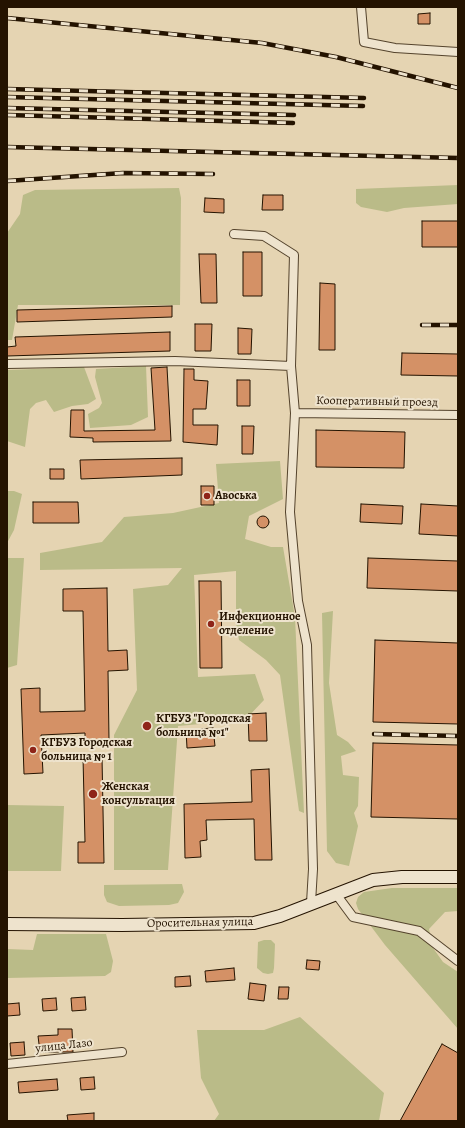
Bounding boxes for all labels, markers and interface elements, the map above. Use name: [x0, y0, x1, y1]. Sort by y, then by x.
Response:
street label: Кооперативный проезд: [316, 394, 438, 410]
place label: Авоська: [215, 489, 257, 503]
marker: Авоська: [202, 491, 212, 501]
place label: Инфекционное отделение: [219, 610, 301, 638]
marker: Инфекционное отделение: [206, 619, 216, 629]
place label: КГБУЗ "Городская больница №1": [156, 712, 251, 740]
marker: КГБУЗ "Городская больница №1": [141, 720, 153, 732]
place label: КГБУЗ Городская больница № 1: [41, 736, 132, 764]
marker: КГБУЗ Городская больница № 1: [28, 745, 38, 755]
place label: Женская консультация: [102, 780, 175, 808]
marker: Женская консультация: [87, 788, 99, 800]
street label: Оросительная улица: [147, 915, 253, 931]
street label: улица Лазо: [35, 1036, 93, 1056]

